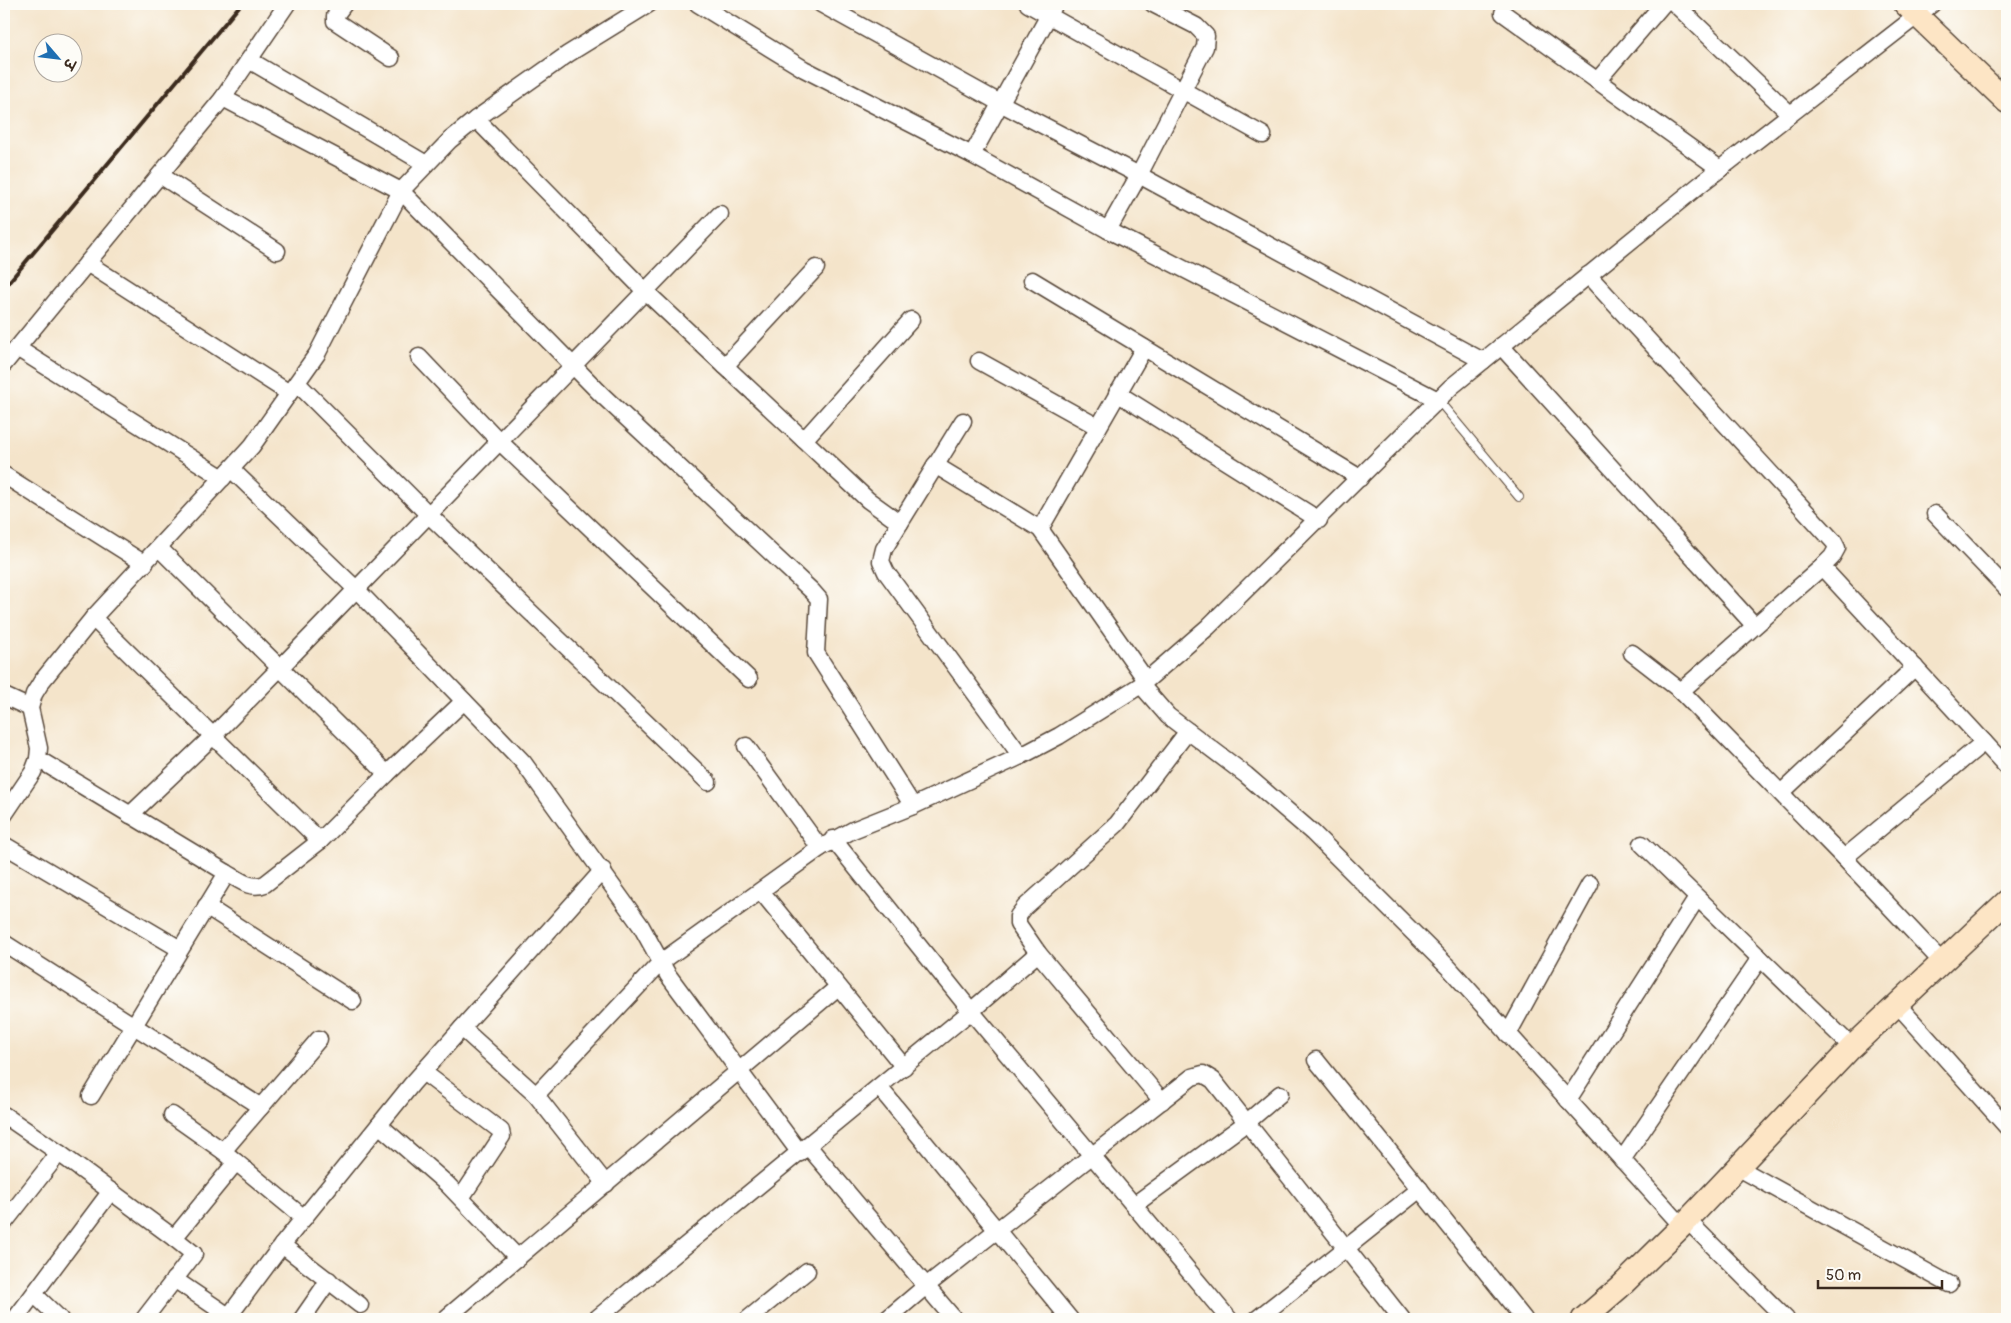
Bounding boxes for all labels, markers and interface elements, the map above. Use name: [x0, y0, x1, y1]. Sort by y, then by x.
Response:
north arrow: [32, 32, 82, 82]
text: उ: [59, 54, 80, 73]
scale bar: [1818, 1258, 1942, 1290]
text: 50 m: [1826, 1266, 1861, 1285]

